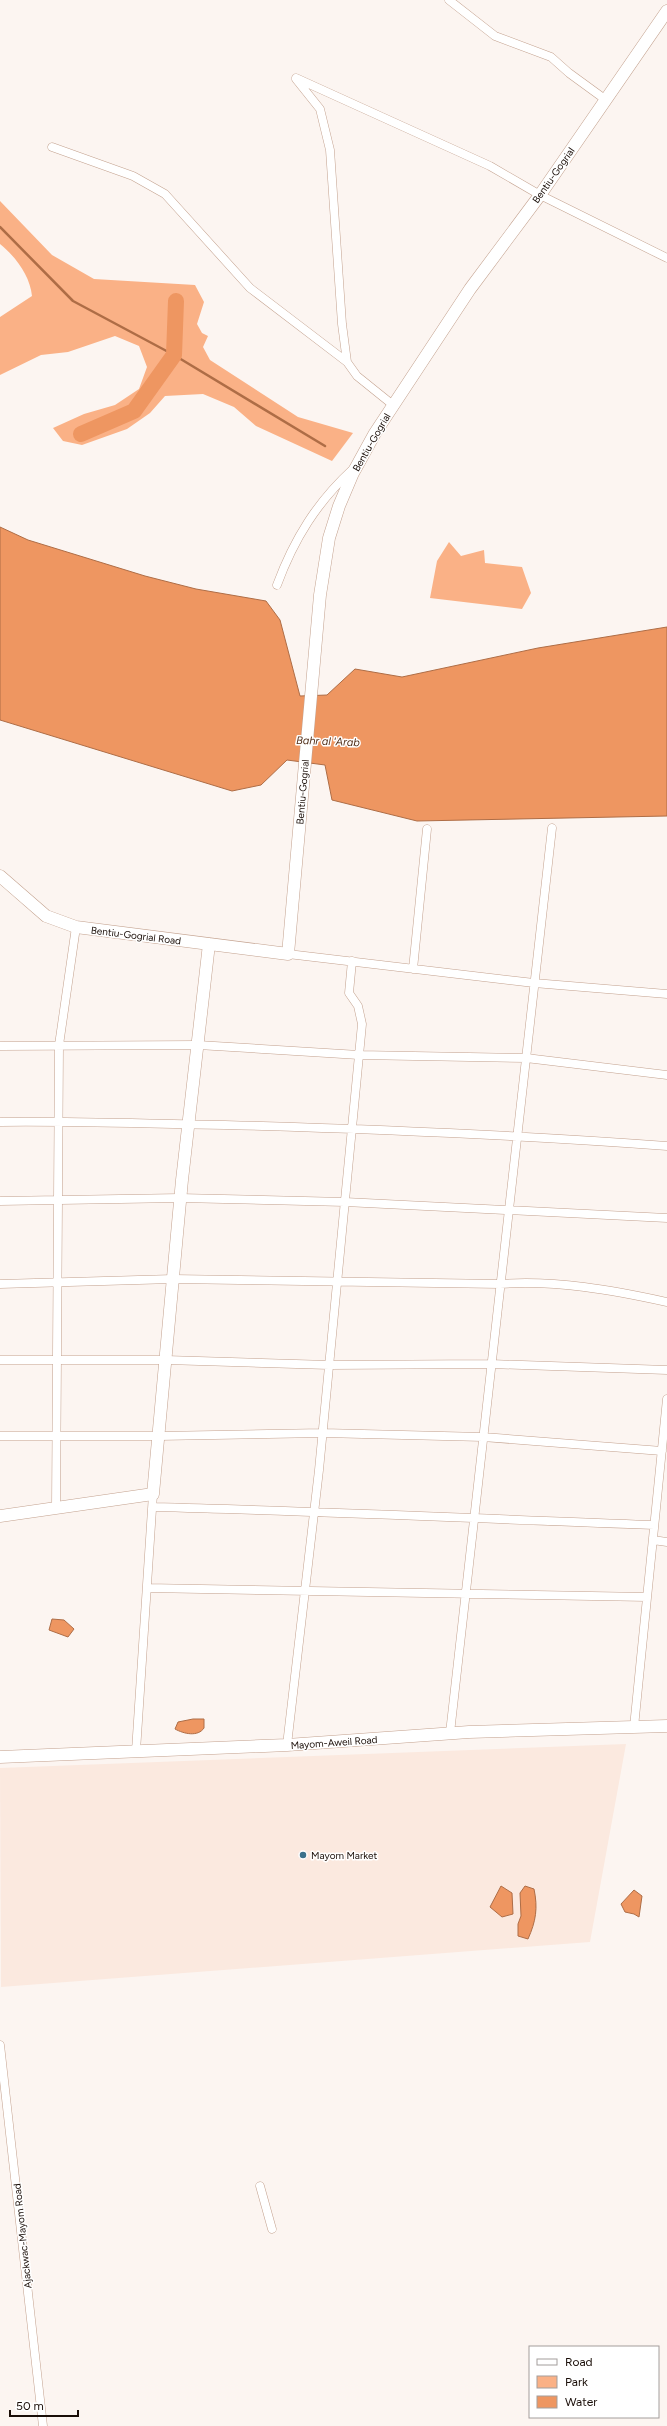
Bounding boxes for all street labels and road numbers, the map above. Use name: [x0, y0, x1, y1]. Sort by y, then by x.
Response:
street label: Bentiu-Gogrial: [529, 145, 577, 206]
street label: Bentiu-Gogrial: [349, 411, 393, 474]
street label: Bentiu-Gogrial: [293, 759, 312, 825]
street label: Bentiu-Gogrial Road: [90, 924, 182, 947]
street label: Mayom-Aweil Road: [290, 1733, 378, 1752]
street label: Ajackwac-Mayom Road: [10, 2183, 34, 2289]

